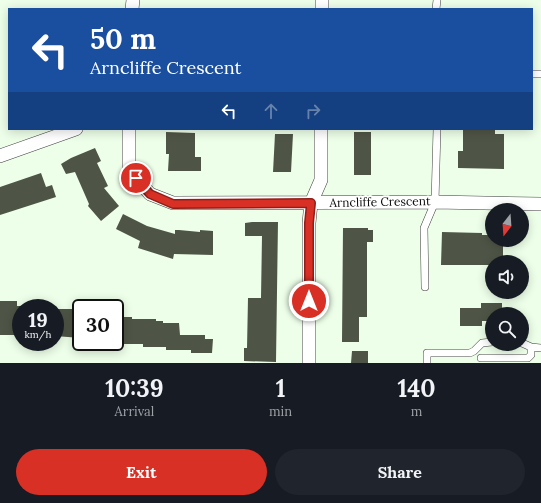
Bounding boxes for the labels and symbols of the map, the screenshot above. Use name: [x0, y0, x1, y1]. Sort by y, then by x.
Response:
pin: [119, 161, 153, 195]
street label: Arncliffe Crescent: [328, 193, 431, 210]
north arrow: [485, 203, 529, 247]
position arrow: [288, 280, 330, 322]
speed limit sign: 30: [72, 299, 124, 351]

